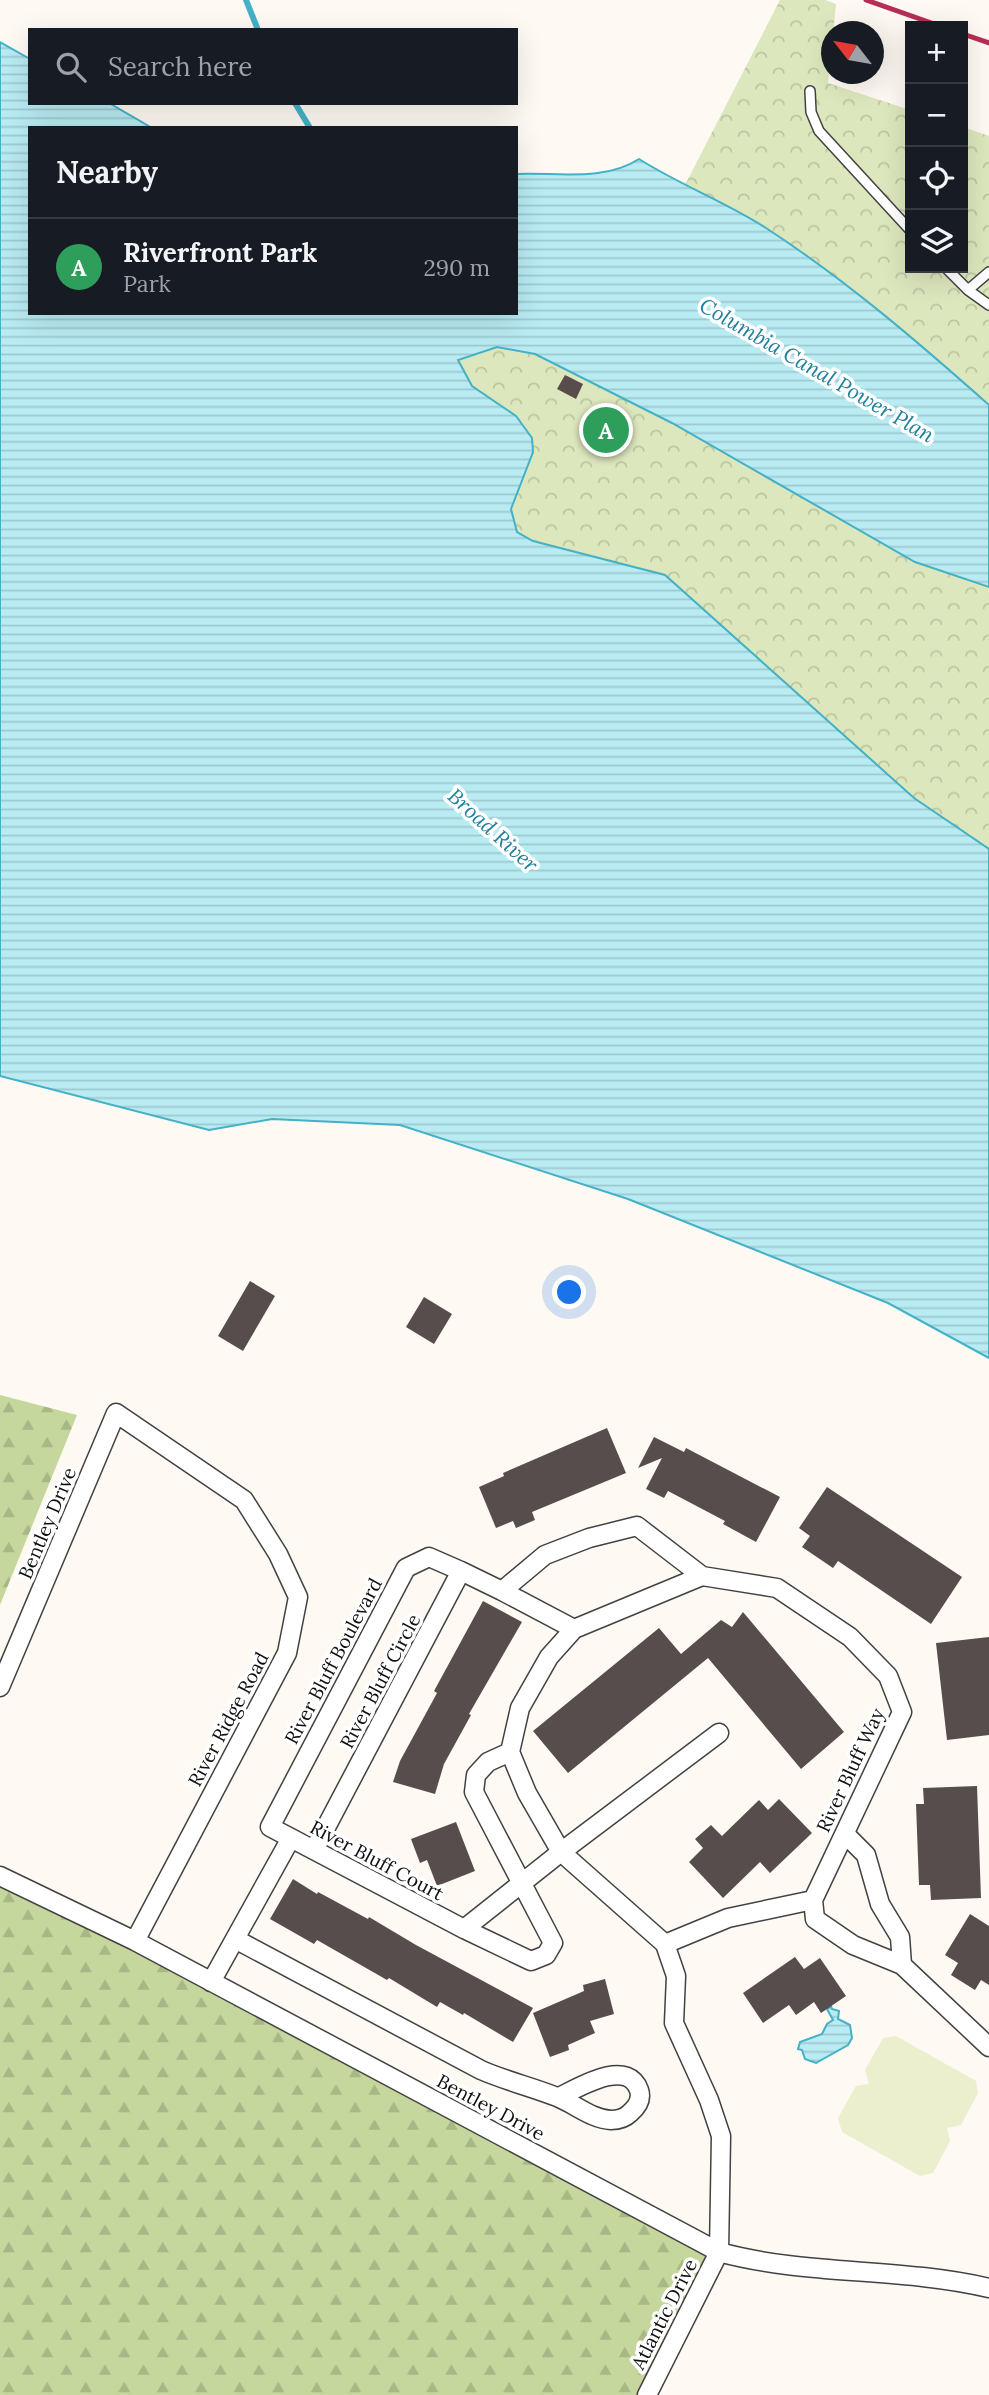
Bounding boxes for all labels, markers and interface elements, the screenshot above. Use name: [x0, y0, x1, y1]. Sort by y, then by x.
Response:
north arrow: [821, 21, 884, 84]
map controls: [905, 21, 968, 273]
button: +: [905, 21, 968, 84]
search box: [28, 28, 518, 105]
icon: search: [52, 48, 90, 86]
text: Search here: [108, 50, 252, 83]
button: −: [905, 84, 968, 147]
button: locate: [905, 147, 968, 210]
text: Nearby: [56, 153, 158, 191]
button: layers: [905, 210, 968, 273]
text: Riverfront Park: [123, 236, 318, 269]
text: A: [71, 253, 87, 282]
text: 290 m: [423, 253, 490, 282]
text: Park: [123, 269, 171, 298]
water label: Columbia Canal Power Plan: [695, 292, 939, 448]
pin: A: [583, 404, 629, 456]
water label: Broad River: [442, 782, 544, 878]
your location: [552, 1275, 586, 1309]
street label: Bentley Drive: [13, 1464, 81, 1582]
street label: River Bluff Boulevard: [279, 1574, 387, 1748]
street label: River Bluff Circle: [334, 1610, 426, 1752]
street label: River Ridge Road: [182, 1648, 274, 1790]
street label: River Bluff Way: [811, 1704, 889, 1836]
street label: River Bluff Court: [306, 1815, 449, 1906]
street label: Bentley Drive: [433, 2069, 549, 2145]
street label: Atlantic Drive: [625, 2255, 702, 2374]

